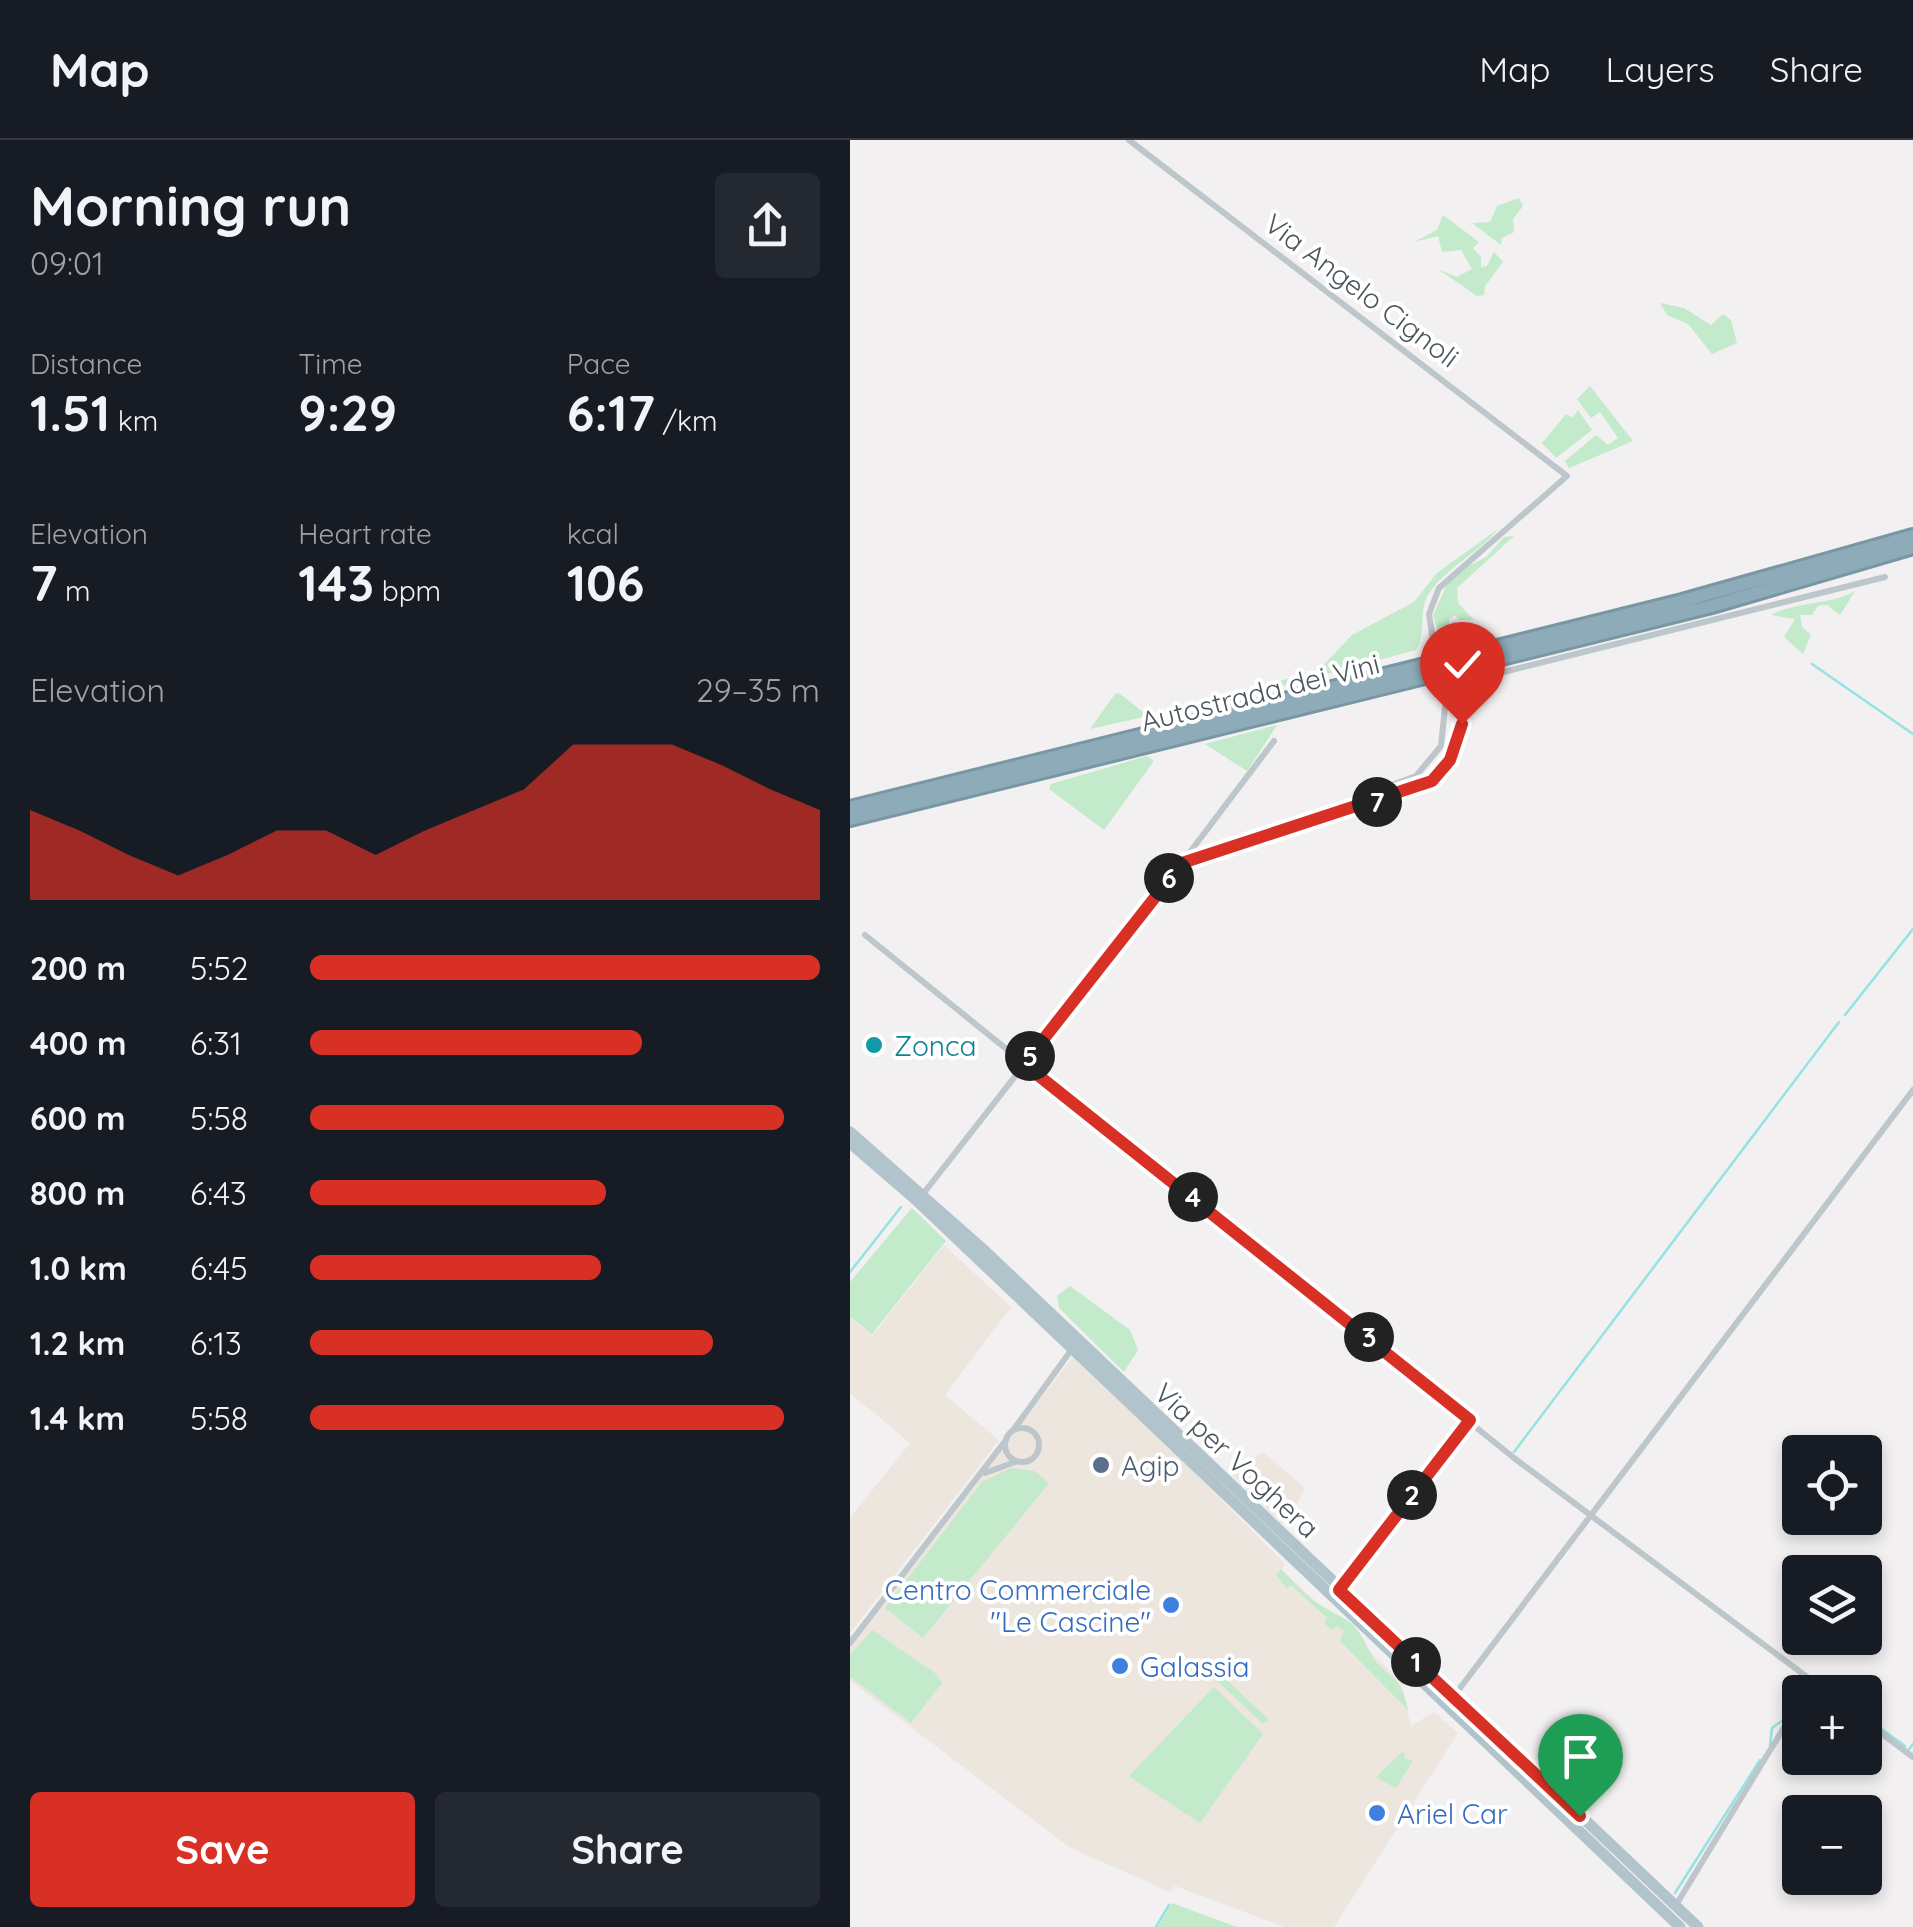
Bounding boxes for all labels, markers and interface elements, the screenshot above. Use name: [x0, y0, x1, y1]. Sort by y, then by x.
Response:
text: Map: [50, 39, 150, 99]
text: Map: [1479, 47, 1551, 91]
text: Layers: [1606, 47, 1715, 91]
text: Share: [1770, 47, 1863, 91]
text: Morning run: [30, 171, 351, 240]
button: share: [715, 173, 820, 278]
street label: Via Angelo Cignoli: [1258, 206, 1466, 374]
text: 09:01: [30, 243, 104, 283]
text: Distance: [30, 346, 142, 381]
text: Time: [298, 346, 363, 381]
text: Pace: [567, 346, 631, 381]
text: 1.51: [30, 381, 110, 444]
text: 9:29: [298, 381, 397, 444]
text: 6:17: [567, 381, 655, 444]
text: km: [110, 403, 158, 438]
text: /km: [655, 403, 718, 438]
text: Elevation: [30, 516, 148, 551]
text: Heart rate: [298, 516, 432, 551]
text: kcal: [567, 516, 619, 551]
text: 7: [30, 551, 57, 614]
text: 143: [298, 551, 374, 614]
text: 106: [567, 551, 644, 614]
text: m: [57, 573, 91, 608]
text: bpm: [374, 573, 441, 608]
pin: [1420, 622, 1505, 725]
icon: check: [1435, 637, 1490, 692]
street label: Autostrada dei Vini: [1137, 645, 1383, 739]
text: Elevation: [30, 670, 165, 710]
text: 29–35 m: [696, 670, 820, 710]
pin: 7: [1352, 777, 1402, 827]
text: 7: [1369, 784, 1385, 819]
pin: 6: [1144, 853, 1194, 903]
text: 6: [1161, 860, 1177, 895]
text: 200 m: [30, 948, 126, 988]
text: 5:52: [190, 948, 249, 988]
text: 400 m: [30, 1023, 127, 1063]
text: 6:31: [190, 1023, 242, 1063]
place label: Zonca: [894, 1028, 976, 1063]
pin: 5: [1005, 1031, 1055, 1081]
marker: Zonca: [863, 1034, 885, 1056]
text: 5: [1022, 1038, 1038, 1073]
text: 600 m: [30, 1098, 125, 1138]
text: 5:58: [190, 1098, 248, 1138]
pin: 4: [1168, 1172, 1218, 1222]
text: 800 m: [30, 1173, 125, 1213]
text: 6:43: [190, 1173, 247, 1213]
text: 4: [1185, 1179, 1201, 1214]
text: 1.0 km: [30, 1248, 127, 1288]
text: 6:45: [190, 1248, 248, 1288]
pin: 3: [1344, 1312, 1394, 1362]
text: 3: [1361, 1319, 1377, 1354]
text: 1.2 km: [30, 1323, 125, 1363]
text: 6:13: [190, 1323, 242, 1363]
street label: Via per Voghera: [1148, 1375, 1326, 1545]
text: 1.4 km: [30, 1398, 125, 1438]
text: 5:58: [190, 1398, 248, 1438]
map controls: [1782, 1435, 1882, 1895]
button: locate: [1782, 1435, 1882, 1535]
place label: Agip: [1121, 1448, 1180, 1483]
marker: Agip: [1090, 1454, 1112, 1476]
pin: 2: [1387, 1470, 1437, 1520]
text: 2: [1404, 1477, 1420, 1512]
button: layers: [1782, 1555, 1882, 1655]
place label: Centro Commerciale "Le Cascine": [885, 1572, 1151, 1639]
marker: Centro Commerciale "Le Cascine": [1160, 1594, 1182, 1616]
pin: 1: [1391, 1637, 1441, 1687]
text: 1: [1411, 1644, 1421, 1679]
place label: Galassia: [1140, 1649, 1249, 1684]
marker: Galassia: [1109, 1655, 1131, 1677]
button: +: [1782, 1675, 1882, 1775]
pin: [1538, 1714, 1623, 1817]
icon: arrive: [1553, 1729, 1608, 1784]
button: Save: [30, 1792, 415, 1907]
button: Share: [435, 1792, 820, 1907]
button: −: [1782, 1795, 1882, 1895]
place label: Ariel Car: [1397, 1796, 1508, 1831]
marker: Ariel Car: [1366, 1802, 1388, 1824]

